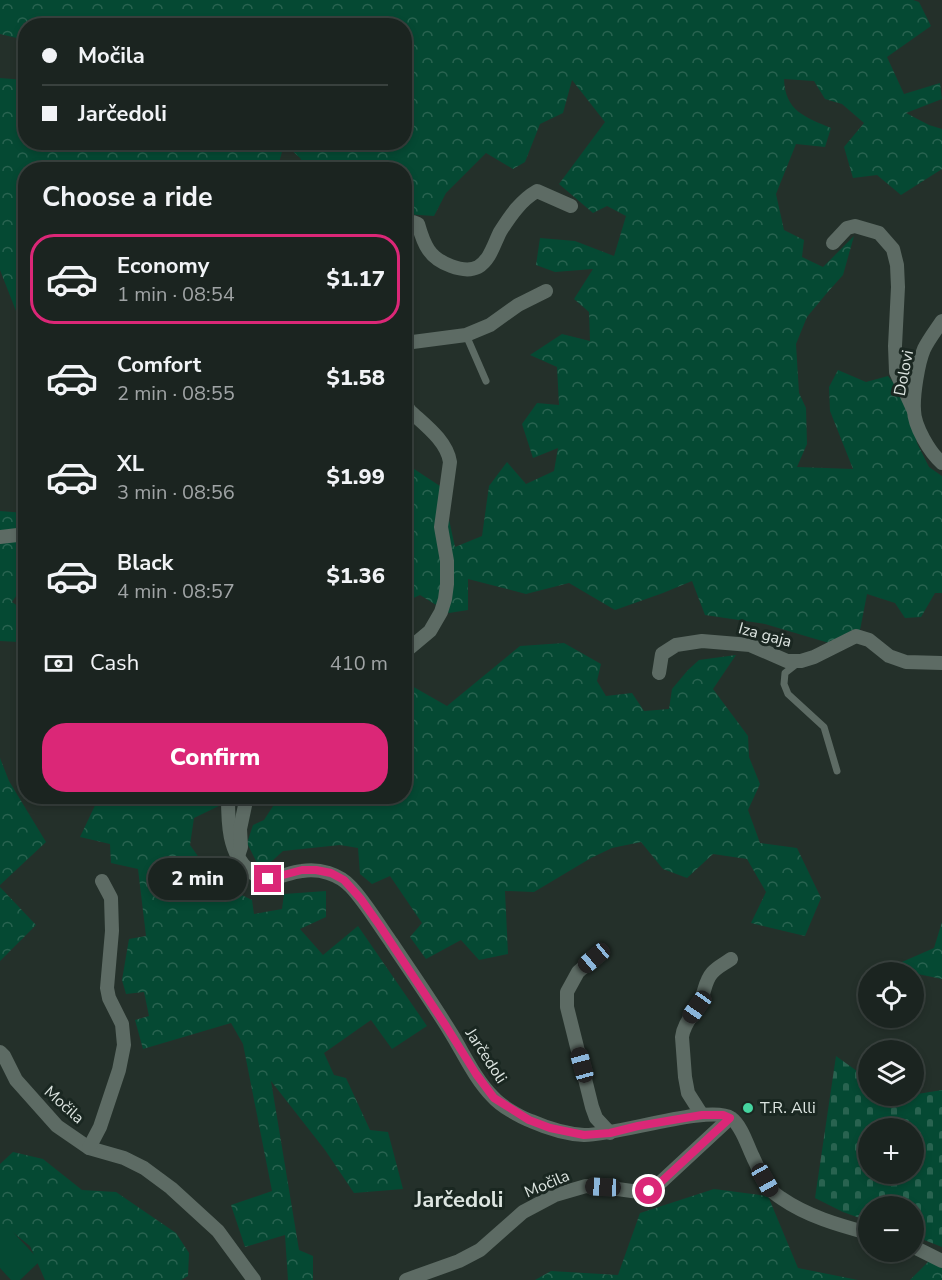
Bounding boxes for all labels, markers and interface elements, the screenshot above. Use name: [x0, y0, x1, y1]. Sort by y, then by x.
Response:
text: Močila: [78, 41, 145, 71]
text: Jarčedoli: [78, 99, 167, 129]
text: Choose a ride: [42, 179, 213, 216]
text: Economy: [117, 251, 209, 281]
icon: car: [45, 252, 99, 306]
text: $1.17: [326, 264, 385, 294]
text: 1 min · 08:54: [117, 281, 235, 308]
street label: Dolovi: [889, 348, 919, 398]
text: Comfort: [117, 350, 201, 380]
icon: car: [45, 351, 99, 405]
text: $1.58: [326, 363, 385, 393]
text: 2 min · 08:55: [117, 380, 235, 407]
text: XL: [117, 449, 144, 479]
icon: car: [45, 450, 99, 504]
text: $1.99: [326, 462, 385, 492]
text: 3 min · 08:56: [117, 479, 235, 506]
text: Black: [117, 548, 173, 578]
icon: car: [45, 549, 99, 603]
text: $1.36: [326, 561, 385, 591]
text: 4 min · 08:57: [117, 578, 235, 605]
street label: Iza gaja: [736, 617, 794, 653]
icon: cash: [42, 647, 75, 680]
text: Cash: [90, 648, 139, 678]
text: 410 m: [330, 650, 388, 677]
button: Confirm: [42, 723, 388, 792]
callout: 2 min: [148, 858, 247, 900]
text: 2 min: [171, 865, 224, 892]
route end: [254, 865, 281, 892]
car: [574, 940, 614, 976]
map controls: [858, 962, 924, 1262]
button: locate: [858, 962, 924, 1028]
car: [679, 987, 715, 1027]
street label: Jarčedoli: [459, 1023, 512, 1088]
button: layers: [858, 1040, 924, 1106]
car: [569, 1045, 595, 1085]
street label: Močila: [39, 1081, 89, 1129]
place label: T.R. Alli: [760, 1097, 816, 1119]
marker: T.R. Alli: [741, 1101, 755, 1115]
button: +: [858, 1118, 924, 1184]
car: [748, 1160, 782, 1200]
street label: Močila: [521, 1165, 573, 1203]
car: [585, 1177, 621, 1197]
route start: [635, 1177, 662, 1204]
district label: Jarčedoli: [414, 1185, 503, 1215]
button: −: [858, 1196, 924, 1262]

